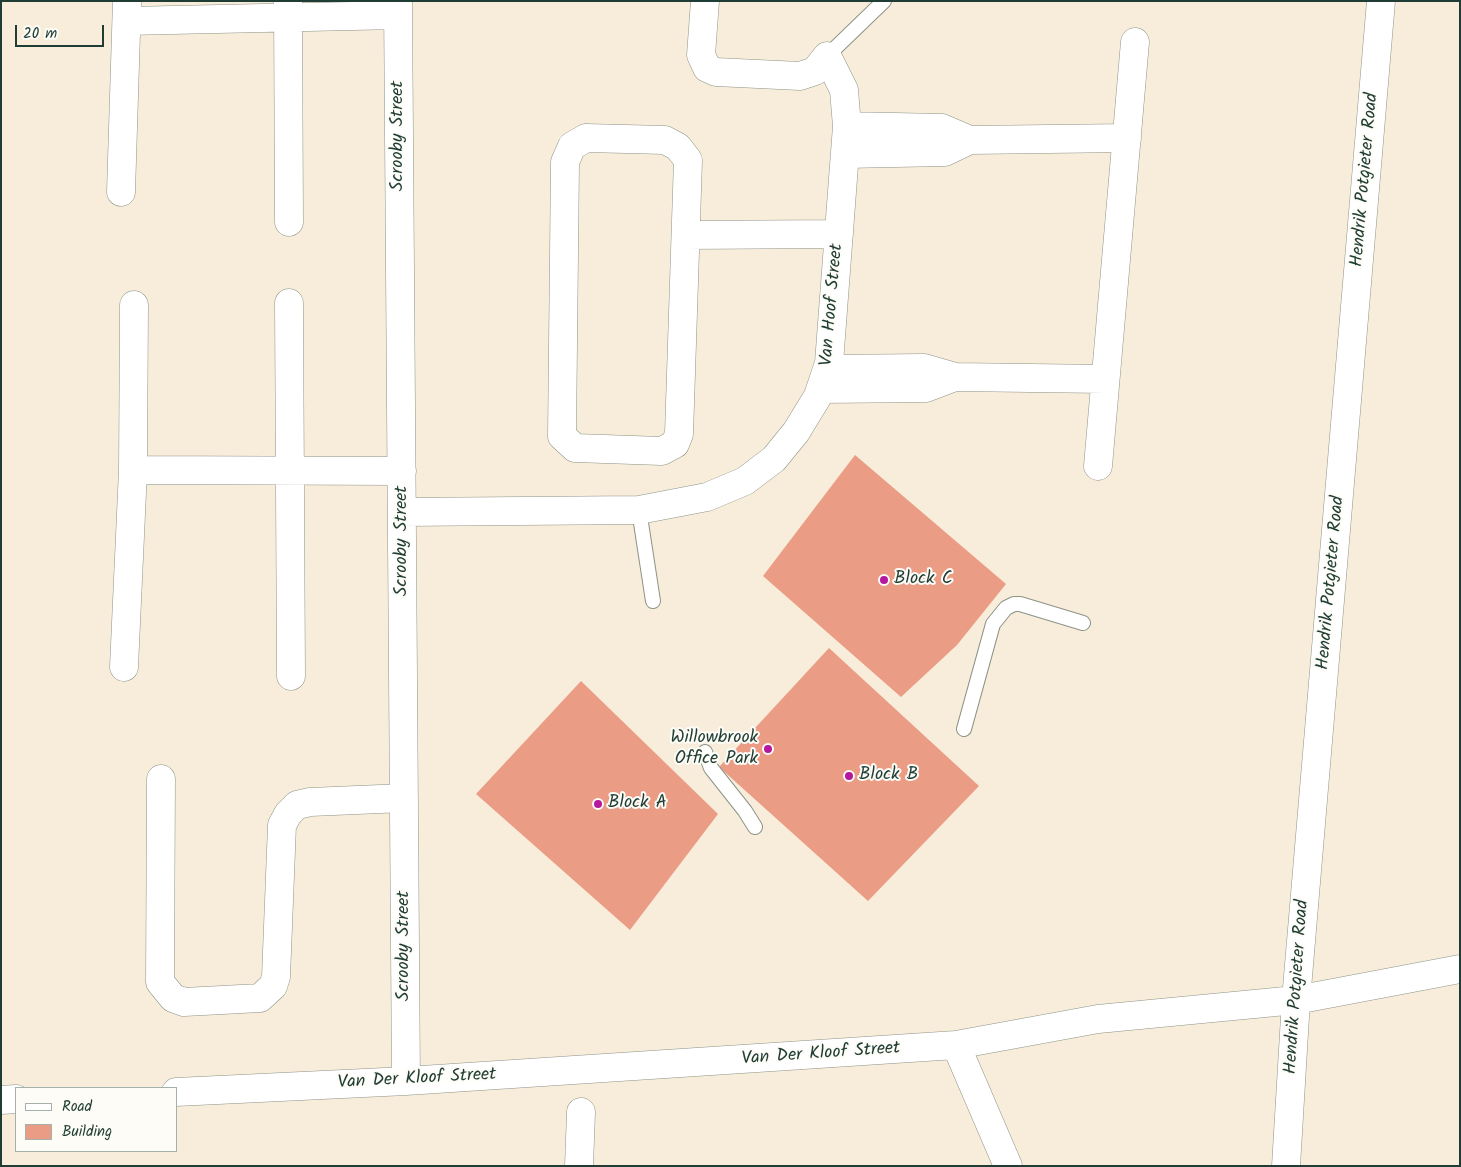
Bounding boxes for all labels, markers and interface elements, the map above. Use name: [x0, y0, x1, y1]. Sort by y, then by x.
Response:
scale bar: [18, 15, 106, 47]
text: 20 m: [23, 22, 57, 46]
street label: Scrooby Street: [388, 81, 410, 191]
street label: Hendrik Potgieter Road: [1348, 92, 1384, 268]
street label: Van Hoof Street: [817, 243, 849, 367]
street label: Scrooby Street: [392, 486, 414, 596]
street label: Hendrik Potgieter Road: [1314, 495, 1350, 671]
place label: Block C: [894, 569, 952, 591]
marker: Block C: [878, 574, 890, 586]
place label: Willowbrook Office Park: [670, 728, 758, 771]
marker: Willowbrook Office Park: [762, 743, 774, 755]
place label: Block B: [859, 765, 918, 787]
marker: Block B: [843, 770, 855, 782]
place label: Block A: [608, 793, 667, 815]
marker: Block A: [592, 798, 604, 810]
street label: Scrooby Street: [394, 891, 416, 1001]
street label: Hendrik Potgieter Road: [1281, 899, 1315, 1075]
street label: Van Der Kloof Street: [741, 1039, 901, 1071]
street label: Van Der Kloof Street: [337, 1065, 497, 1095]
legend: [15, 1087, 178, 1152]
text: Road: [62, 1095, 92, 1119]
text: Building: [62, 1120, 112, 1144]

